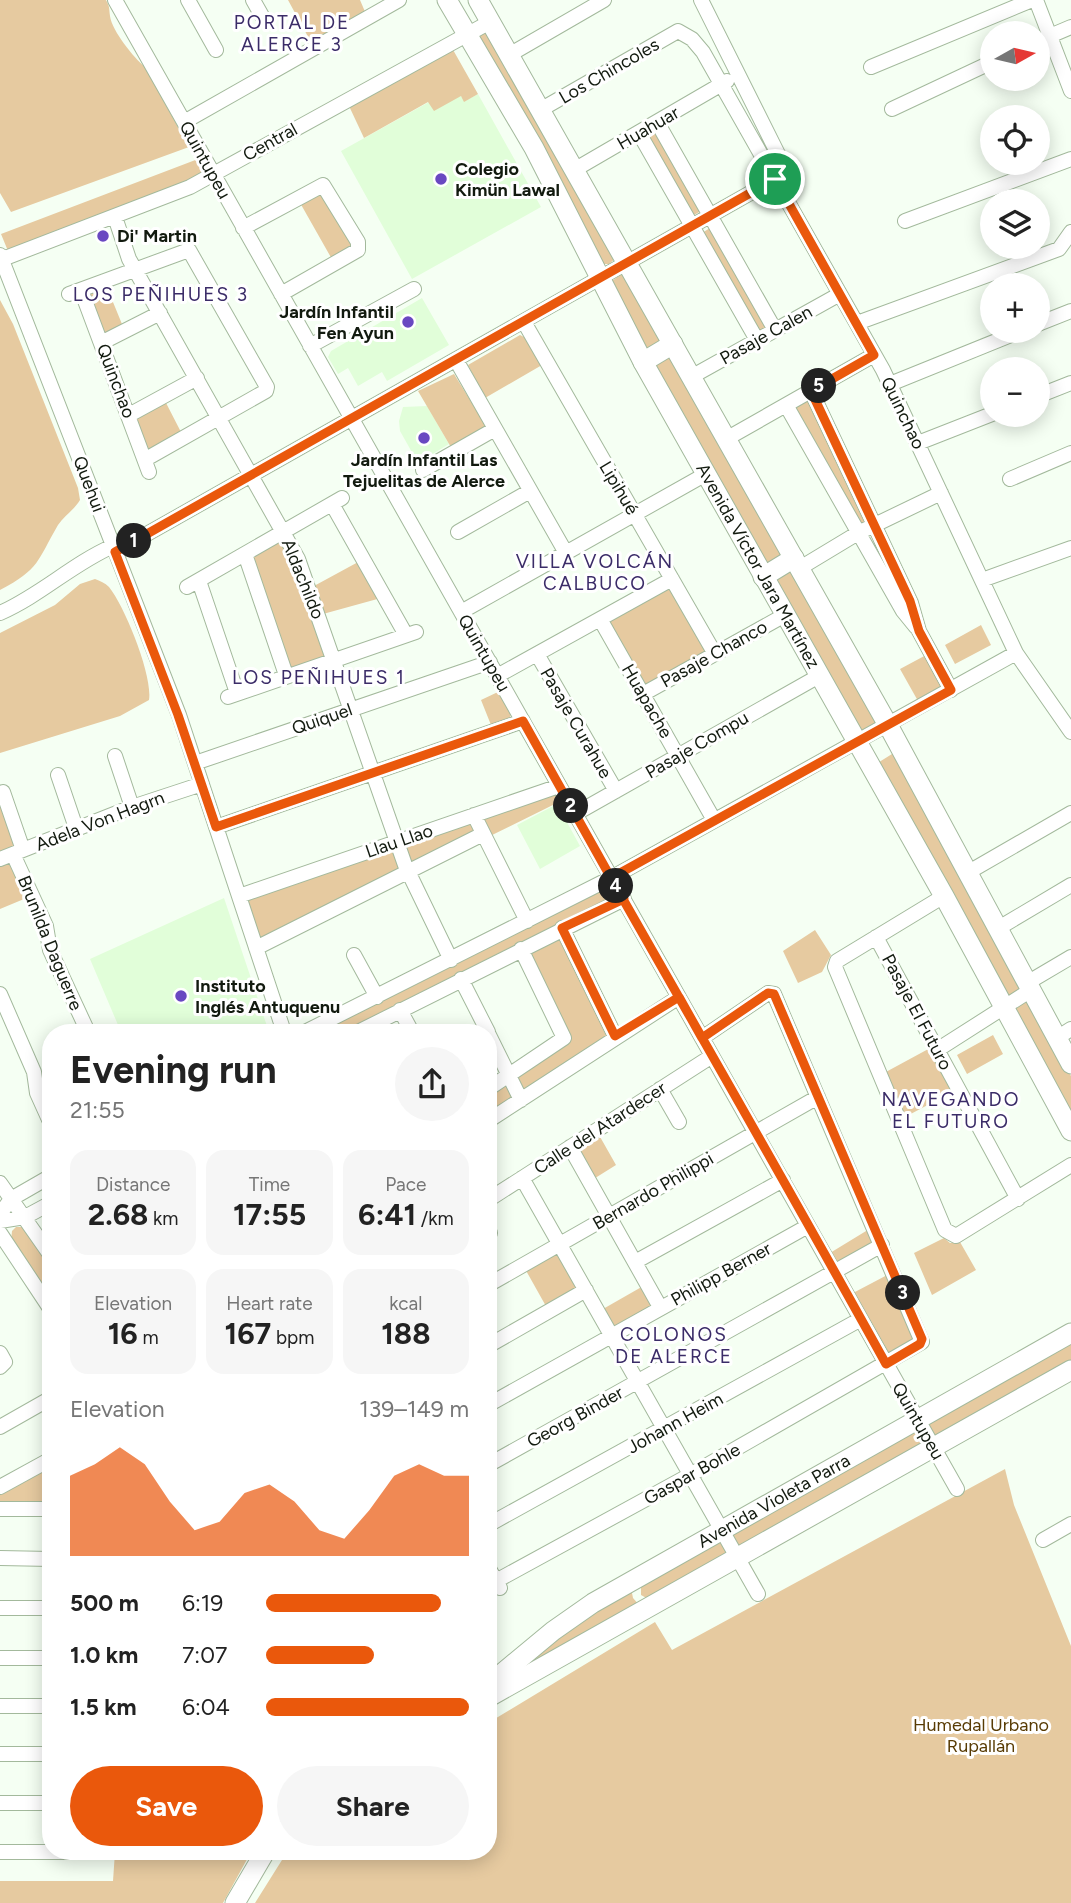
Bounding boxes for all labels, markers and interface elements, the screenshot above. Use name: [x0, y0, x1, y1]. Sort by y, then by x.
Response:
district label: PORTAL DE ALERCE 3: [234, 11, 350, 56]
north arrow: [980, 21, 1050, 91]
map controls: [980, 21, 1050, 427]
street label: Los Chincoles: [555, 33, 663, 109]
street label: Huahuar: [613, 101, 683, 155]
button: locate: [980, 105, 1050, 175]
street label: Quintupeu: [175, 117, 235, 203]
street label: Central: [239, 118, 301, 166]
pin: [745, 149, 805, 209]
place label: Colegio Kimün Lawal: [455, 158, 560, 201]
icon: arrive: [756, 160, 794, 198]
marker: Colegio Kimün Lawal: [433, 171, 449, 187]
button: layers: [980, 189, 1050, 259]
place label: Di' Martin: [117, 225, 197, 247]
marker: Di' Martin: [95, 228, 111, 244]
button: +: [980, 273, 1050, 343]
district label: LOS PEÑIHUES 3: [73, 283, 249, 306]
place label: Jardín Infantil Fen Ayun: [279, 301, 394, 344]
street label: Pasaje Calen: [716, 301, 816, 369]
marker: Jardín Infantil Fen Ayun: [400, 314, 416, 330]
street label: Quinchao: [92, 341, 140, 421]
button: −: [980, 357, 1050, 427]
pin: 5: [802, 368, 836, 404]
street label: Quinchao: [876, 373, 930, 453]
text: 5: [813, 374, 824, 397]
marker: Jardín Infantil Las Tejuelitas de Alerce: [416, 430, 432, 446]
place label: Jardín Infantil Las Tejuelitas de Alerce: [343, 449, 505, 492]
street label: Quehui: [68, 453, 110, 515]
street label: Lipihué: [595, 457, 644, 519]
street label: Avenida Víctor Jara Martínez: [691, 460, 825, 673]
pin: 1: [116, 524, 152, 558]
text: 1: [129, 529, 138, 552]
street label: Aldachildo: [277, 536, 329, 622]
district label: VILLA VOLCÁN CALBUCO: [516, 550, 674, 595]
street label: Quintupeu: [453, 610, 515, 696]
street label: Pasaje Chanco: [657, 616, 771, 692]
street label: Huapache: [617, 660, 677, 742]
street label: Pasaje Curahue: [535, 664, 617, 782]
district label: LOS PEÑIHUES 1: [232, 666, 406, 689]
street label: Quiquel: [289, 698, 355, 740]
street label: Pasaje Compu: [641, 707, 753, 783]
street label: Adela Von Hagrn: [33, 786, 167, 856]
pin: 2: [554, 788, 588, 824]
text: 2: [565, 794, 576, 817]
street label: Llau Llao: [362, 819, 436, 863]
pin: 4: [598, 868, 634, 903]
street label: Brunilda Daguerre: [13, 872, 87, 1014]
text: 4: [609, 874, 622, 897]
street label: Pasaje El Futuro: [877, 950, 957, 1074]
place label: Instituto Inglés Antuquenu: [195, 975, 340, 1018]
marker: Instituto Inglés Antuquenu: [173, 988, 189, 1004]
text: Evening run: [70, 1047, 277, 1093]
button: share: [395, 1047, 469, 1121]
street label: Calle del Atardecer: [530, 1077, 670, 1179]
district label: NAVEGANDO EL FUTURO: [882, 1088, 1020, 1133]
text: 21:55: [70, 1096, 125, 1124]
street label: Bernardo Philippi: [589, 1148, 717, 1234]
text: Distance: [96, 1173, 170, 1196]
text: Time: [249, 1173, 290, 1196]
text: Pace: [385, 1173, 426, 1196]
text: 2.68: [88, 1196, 148, 1233]
text: 17:55: [233, 1196, 306, 1233]
text: 6:41: [358, 1196, 416, 1233]
text: km: [148, 1207, 178, 1230]
text: /km: [416, 1207, 454, 1230]
street label: Philipp Berner: [667, 1237, 775, 1311]
pin: 3: [886, 1276, 920, 1310]
text: 3: [897, 1281, 908, 1304]
text: Elevation: [94, 1292, 172, 1315]
text: Heart rate: [226, 1292, 313, 1315]
text: kcal: [389, 1292, 422, 1315]
text: 16: [108, 1315, 138, 1352]
text: 167: [225, 1315, 271, 1352]
text: 188: [381, 1315, 431, 1352]
district label: COLONOS DE ALERCE: [615, 1323, 733, 1368]
text: m: [138, 1326, 159, 1349]
text: bpm: [271, 1326, 314, 1349]
street label: Quintupeu: [887, 1378, 949, 1464]
street label: Georg Binder: [523, 1382, 627, 1452]
street label: Johann Heim: [623, 1388, 727, 1458]
text: Elevation: [70, 1395, 165, 1423]
text: 139–149 m: [359, 1395, 469, 1423]
street label: Gaspar Bohle: [640, 1438, 744, 1510]
street label: Avenida Violeta Parra: [694, 1449, 854, 1553]
text: 500 m: [70, 1589, 139, 1617]
text: 6:19: [182, 1589, 223, 1617]
text: 1.0 km: [70, 1641, 138, 1669]
text: 7:07: [182, 1641, 227, 1669]
text: 1.5 km: [70, 1693, 137, 1721]
text: 6:04: [182, 1693, 230, 1721]
park label: Humedal Urbano Rupallán: [913, 1714, 1049, 1757]
button: Save: [70, 1766, 263, 1846]
button: Share: [277, 1766, 469, 1846]

